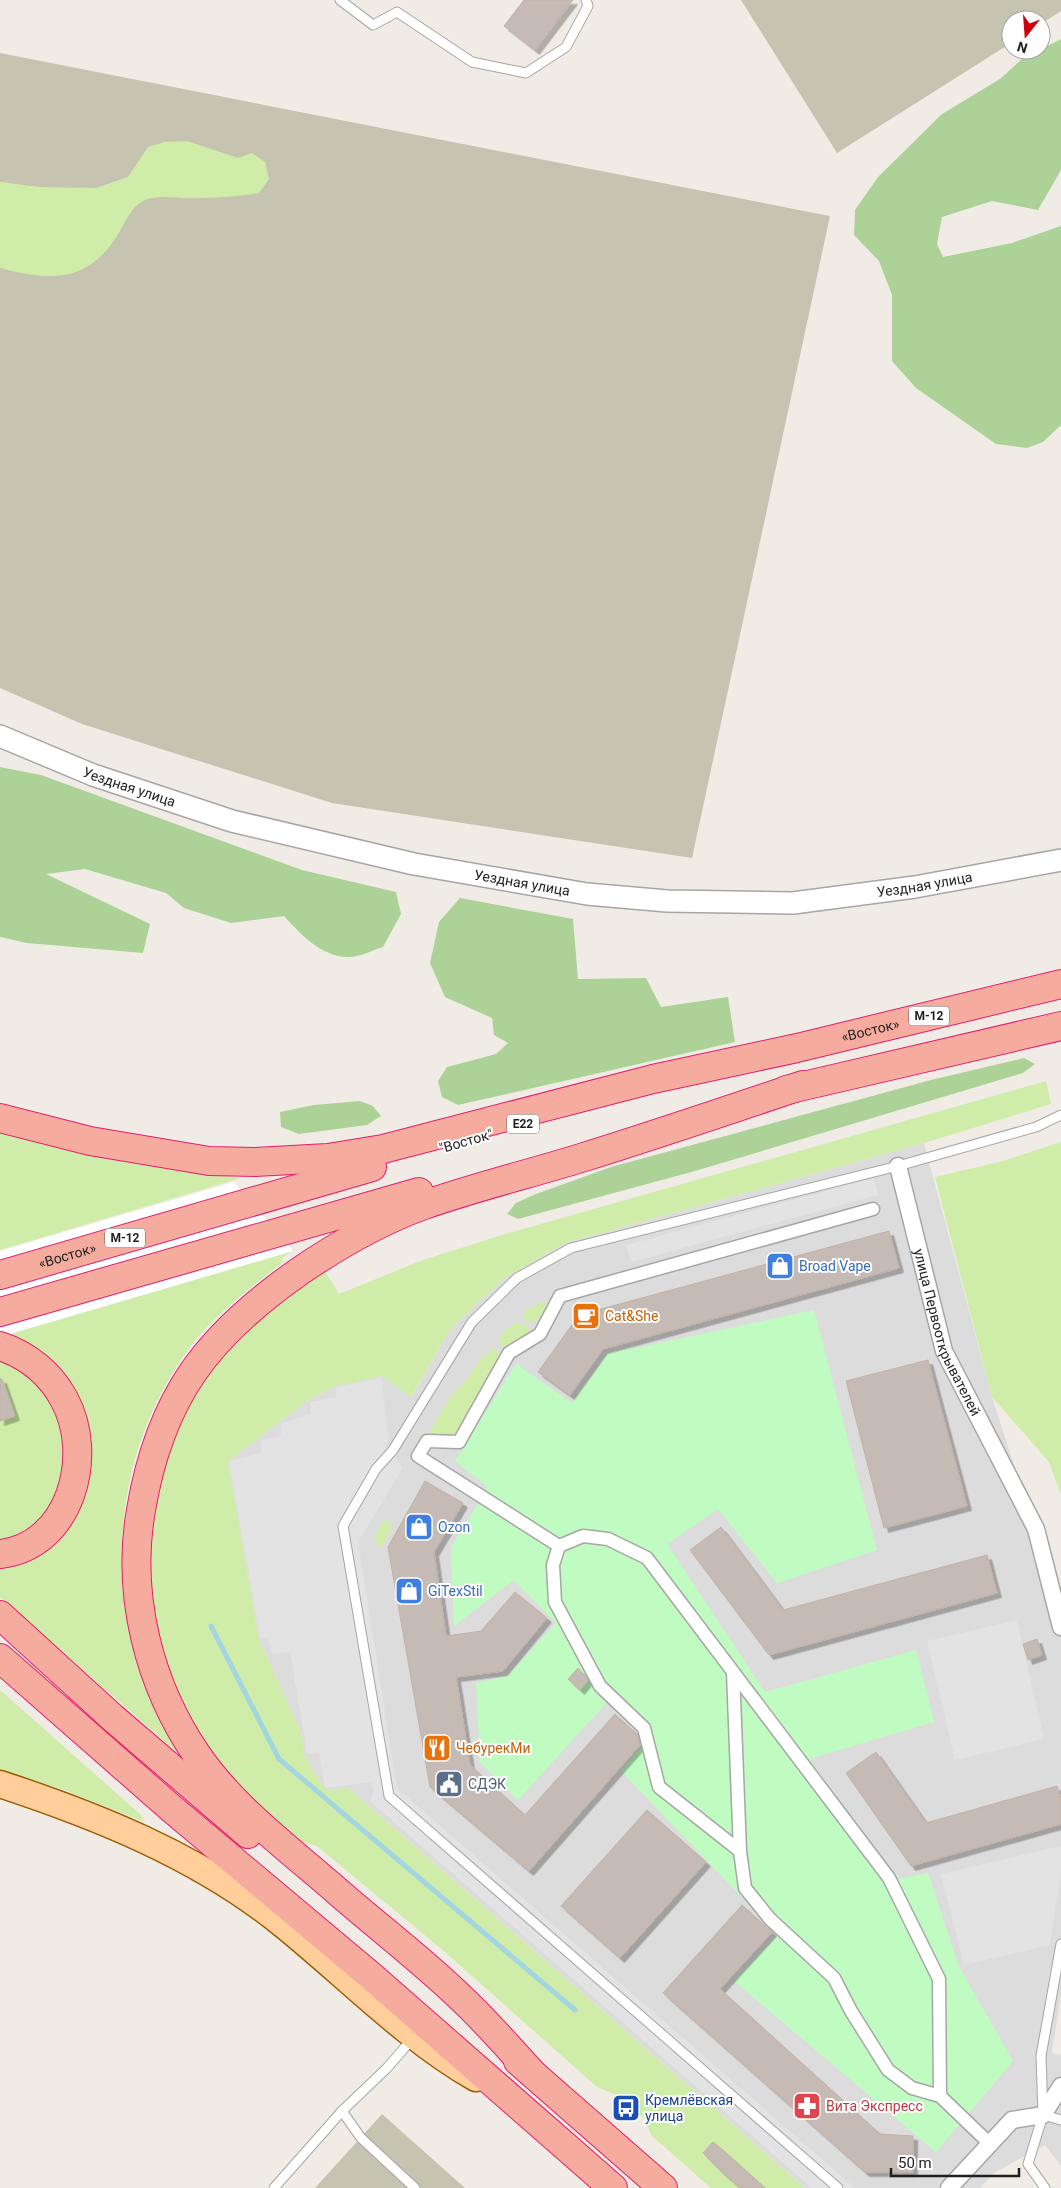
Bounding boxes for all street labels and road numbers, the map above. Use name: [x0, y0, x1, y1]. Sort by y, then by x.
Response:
street label: Уездная улица: [81, 764, 178, 810]
street label: Уездная улица: [473, 867, 571, 899]
street label: Уездная улица: [876, 869, 974, 900]
road number: М-12: [909, 1006, 949, 1026]
street label: «Восток»: [840, 1015, 901, 1045]
road number: E22: [507, 1114, 539, 1134]
street label: "Восток": [437, 1126, 495, 1156]
road number: М-12: [105, 1228, 145, 1248]
street label: «Восток»: [37, 1239, 98, 1271]
street label: улица Первооткрывателей: [911, 1247, 984, 1418]

